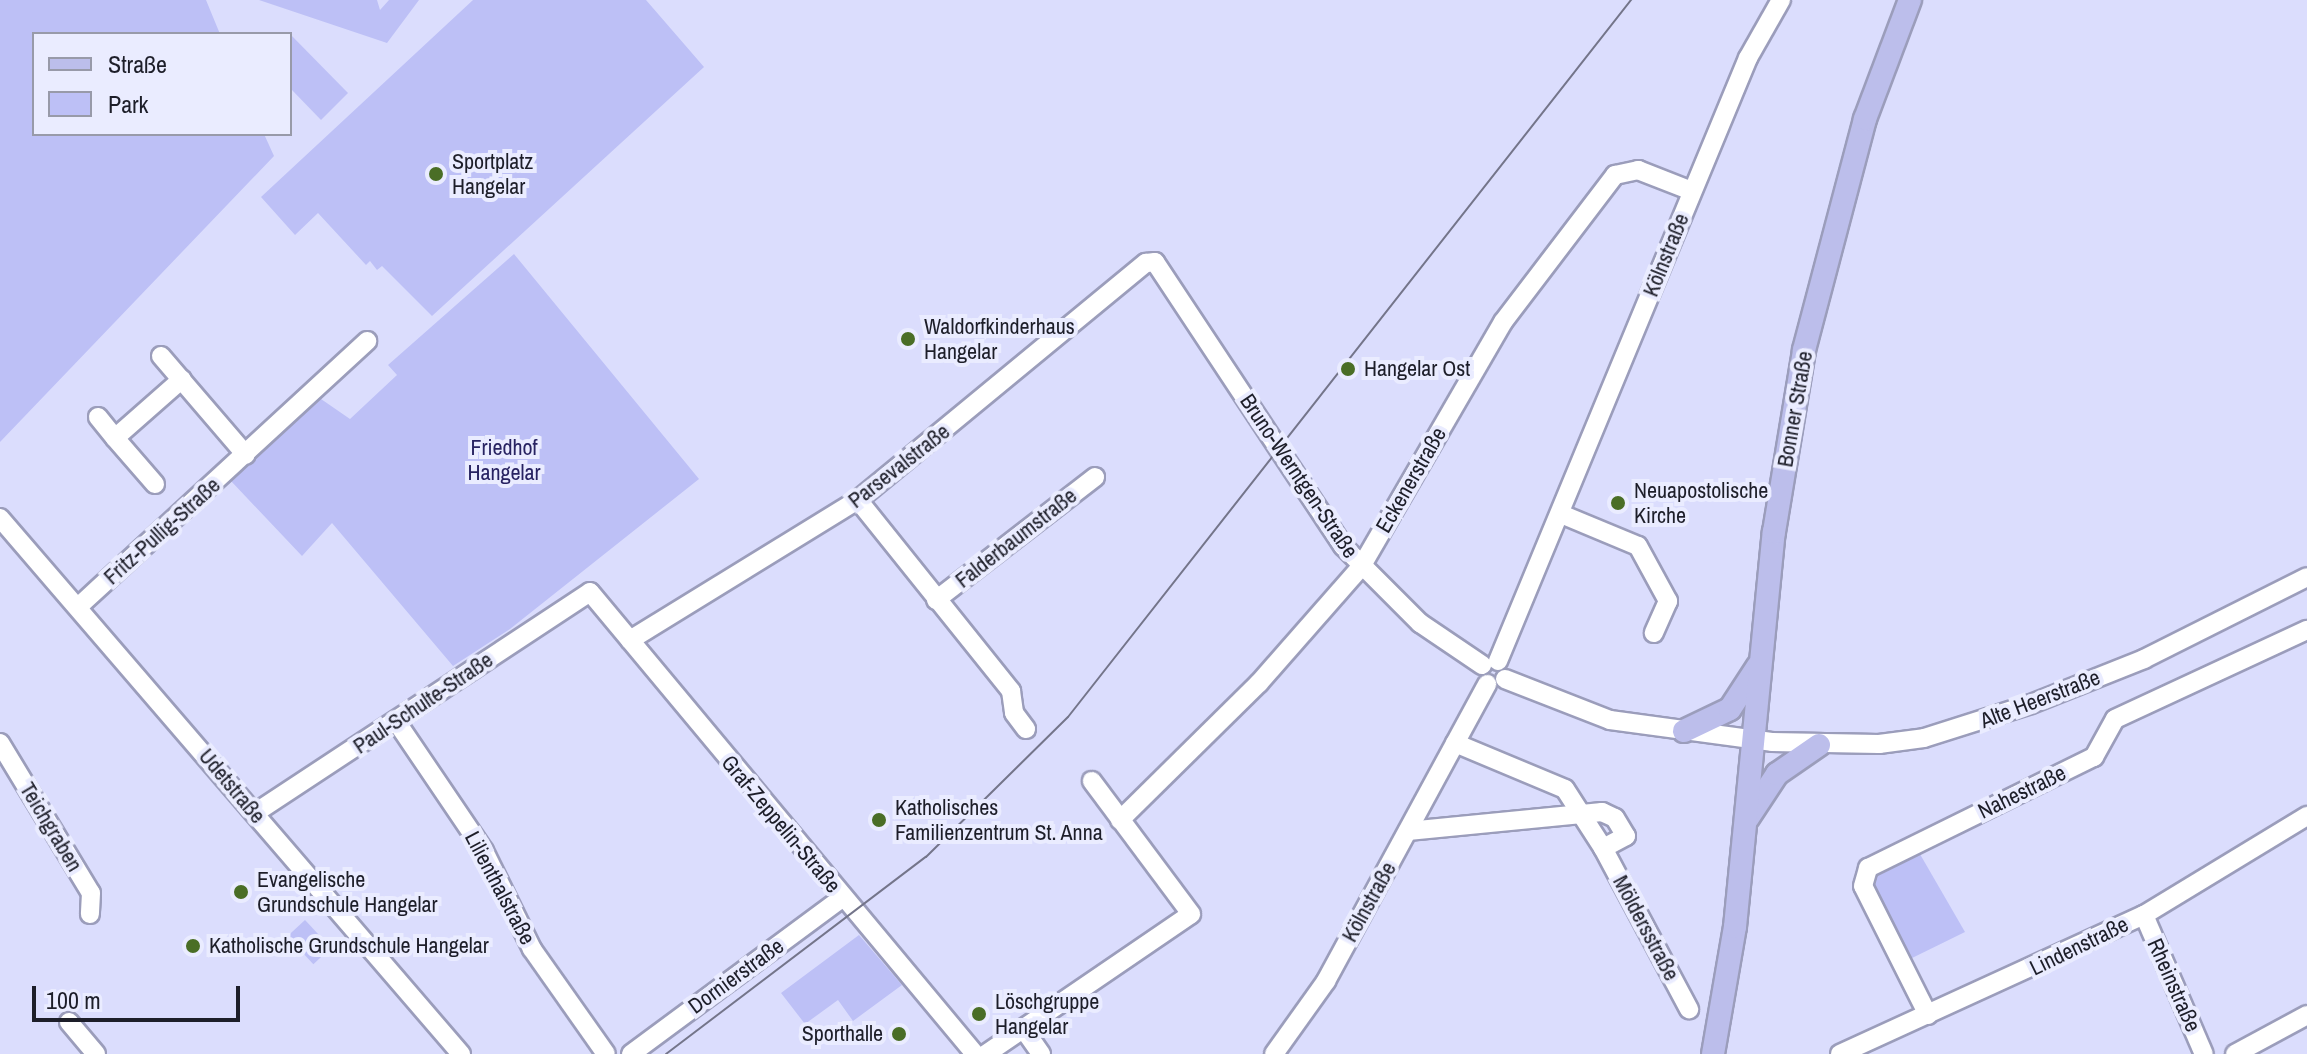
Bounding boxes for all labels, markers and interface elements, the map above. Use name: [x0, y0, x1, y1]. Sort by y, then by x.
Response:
legend: [32, 32, 292, 136]
text: Straße: [108, 48, 167, 80]
text: Park: [108, 88, 148, 120]
place label: Sportplatz Hangelar: [452, 148, 533, 200]
marker: Sportplatz Hangelar: [427, 165, 445, 183]
street label: Kölnstraße: [1637, 210, 1695, 300]
place label: Waldorfkinderhaus Hangelar: [924, 313, 1075, 364]
marker: Waldorfkinderhaus Hangelar: [899, 330, 917, 348]
street label: Bonner Straße: [1772, 349, 1818, 469]
place label: Hangelar Ost: [1364, 356, 1470, 382]
marker: Hangelar Ost: [1339, 360, 1357, 378]
street label: Bruno-Werntgen-Straße: [1234, 389, 1364, 563]
street label: Parsevalstraße: [843, 418, 955, 514]
street label: Eckenerstraße: [1370, 423, 1452, 537]
park label: Friedhof Hangelar: [467, 434, 541, 486]
street label: Fritz-Pullig-Straße: [98, 472, 226, 590]
place label: Neuapostolische Kirche: [1634, 477, 1768, 528]
street label: Falderbaumstraße: [950, 483, 1082, 593]
marker: Neuapostolische Kirche: [1609, 494, 1627, 512]
street label: Paul-Schulte-Straße: [348, 647, 498, 759]
street label: Alte Heerstraße: [1976, 664, 2104, 734]
street label: Udetstraße: [193, 743, 271, 829]
street label: Graf-Zeppelin-Straße: [716, 750, 846, 898]
street label: Nahestraße: [1974, 759, 2070, 825]
street label: Teichgraben: [14, 778, 88, 876]
place label: Katholisches Familienzentrum St. Anna: [895, 794, 1104, 846]
marker: Katholisches Familienzentrum St. Anna: [870, 811, 888, 829]
street label: Lilienthalstraße: [459, 827, 541, 949]
street label: Kölnstraße: [1336, 857, 1402, 947]
place label: Evangelische Grundschule Hangelar: [257, 866, 437, 918]
street label: Möldersstraße: [1607, 871, 1685, 985]
marker: Evangelische Grundschule Hangelar: [232, 883, 250, 901]
street label: Lindenstraße: [2025, 911, 2133, 981]
place label: Katholische Grundschule Hangelar: [209, 933, 489, 959]
street label: Dornierstraße: [683, 933, 789, 1019]
street label: Rheinstraße: [2142, 934, 2206, 1036]
marker: Katholische Grundschule Hangelar: [184, 937, 202, 955]
scale bar: [36, 970, 244, 1020]
text: 100 m: [46, 984, 101, 1016]
place label: Löschgruppe Hangelar: [995, 988, 1099, 1040]
marker: Löschgruppe Hangelar: [970, 1005, 988, 1023]
place label: Sporthalle: [802, 1021, 883, 1047]
marker: Sporthalle: [890, 1025, 908, 1043]

